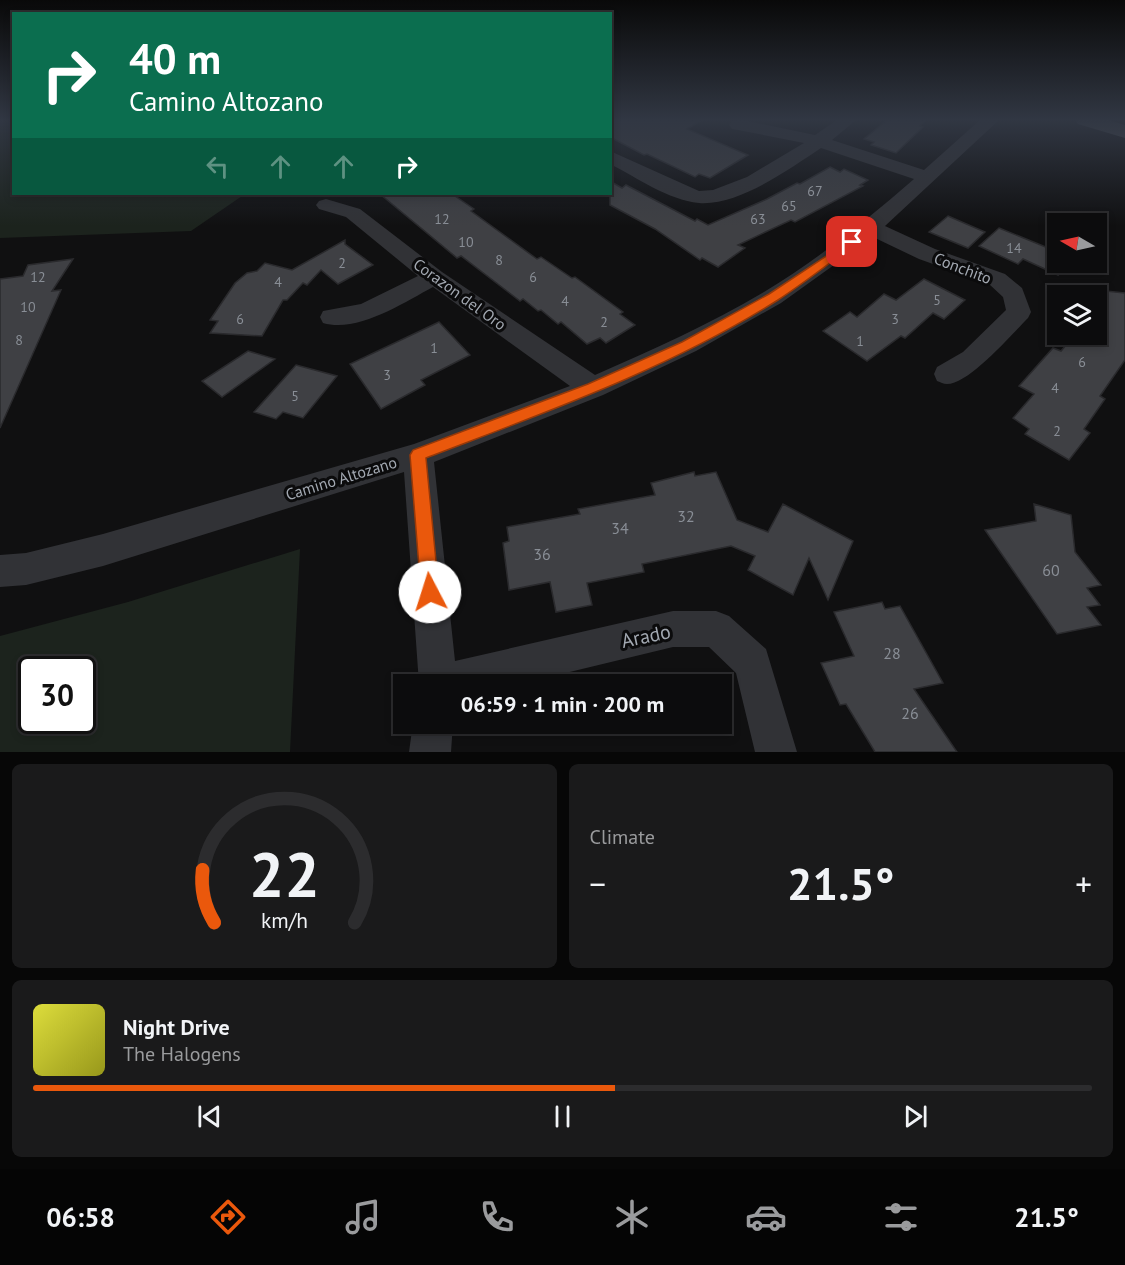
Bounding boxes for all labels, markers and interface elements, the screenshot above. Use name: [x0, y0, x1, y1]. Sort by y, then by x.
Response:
text: 40 m: [129, 31, 221, 86]
icon: right: [30, 36, 108, 114]
text: Camino Altozano: [129, 84, 323, 118]
icon: left: [201, 150, 234, 183]
icon: ahead: [264, 150, 297, 183]
icon: ahead: [327, 150, 360, 183]
icon: right: [390, 150, 423, 183]
house number: 67: [807, 182, 823, 200]
house number: 65: [781, 197, 797, 215]
house number: 12: [434, 210, 450, 228]
house number: 63: [750, 210, 766, 228]
north arrow: [1047, 213, 1107, 273]
map controls: [1047, 213, 1107, 345]
pin: [826, 216, 877, 267]
icon: arrive: [835, 225, 868, 258]
house number: 10: [458, 233, 474, 251]
house number: 14: [1006, 239, 1022, 257]
street label: Conchito: [931, 248, 995, 288]
house number: 8: [495, 251, 503, 269]
house number: 2: [338, 254, 346, 272]
street label: Corazon del Oro: [410, 254, 510, 334]
house number: 12: [30, 268, 46, 286]
house number: 6: [529, 268, 537, 286]
house number: 4: [274, 273, 282, 291]
button: layers: [1047, 285, 1107, 345]
house number: 5: [933, 291, 941, 309]
house number: 4: [561, 292, 569, 310]
house number: 10: [20, 298, 36, 316]
house number: 6: [236, 310, 244, 328]
house number: 3: [891, 310, 899, 328]
house number: 2: [600, 313, 608, 331]
house number: 8: [15, 331, 23, 349]
house number: 1: [856, 332, 864, 350]
house number: 1: [430, 339, 438, 357]
house number: 6: [1078, 353, 1086, 371]
house number: 3: [383, 366, 391, 384]
house number: 4: [1051, 379, 1059, 397]
house number: 5: [291, 387, 299, 405]
house number: 2: [1053, 422, 1061, 440]
street label: Camino Altozano: [283, 452, 399, 504]
house number: 32: [677, 506, 695, 526]
house number: 34: [611, 518, 629, 538]
house number: 36: [533, 544, 551, 564]
position arrow: [398, 560, 462, 624]
house number: 60: [1042, 560, 1060, 580]
street label: Arado: [619, 618, 673, 654]
house number: 28: [883, 643, 901, 663]
speed limit sign: 30: [18, 656, 96, 734]
text: 06:59 · 1 min · 200 m: [461, 690, 664, 718]
house number: 26: [901, 703, 919, 723]
text: Climate: [590, 824, 655, 850]
text: 22: [249, 833, 320, 914]
text: 21.5°: [787, 854, 894, 912]
text: −: [590, 862, 606, 905]
text: +: [1075, 862, 1092, 905]
text: km/h: [261, 906, 308, 934]
text: Night Drive: [123, 1013, 230, 1041]
text: The Halogens: [123, 1041, 241, 1067]
icon: previous: [193, 1100, 226, 1133]
icon: pause: [546, 1100, 579, 1133]
icon: next: [899, 1100, 932, 1133]
icon: directions: [207, 1196, 249, 1238]
icon: music: [342, 1196, 384, 1238]
icon: phone: [476, 1196, 518, 1238]
icon: climate: [611, 1196, 653, 1238]
icon: car: [745, 1196, 787, 1238]
icon: filters: [880, 1196, 922, 1238]
text: 06:58: [46, 1200, 115, 1234]
text: 21.5°: [1014, 1200, 1079, 1234]

